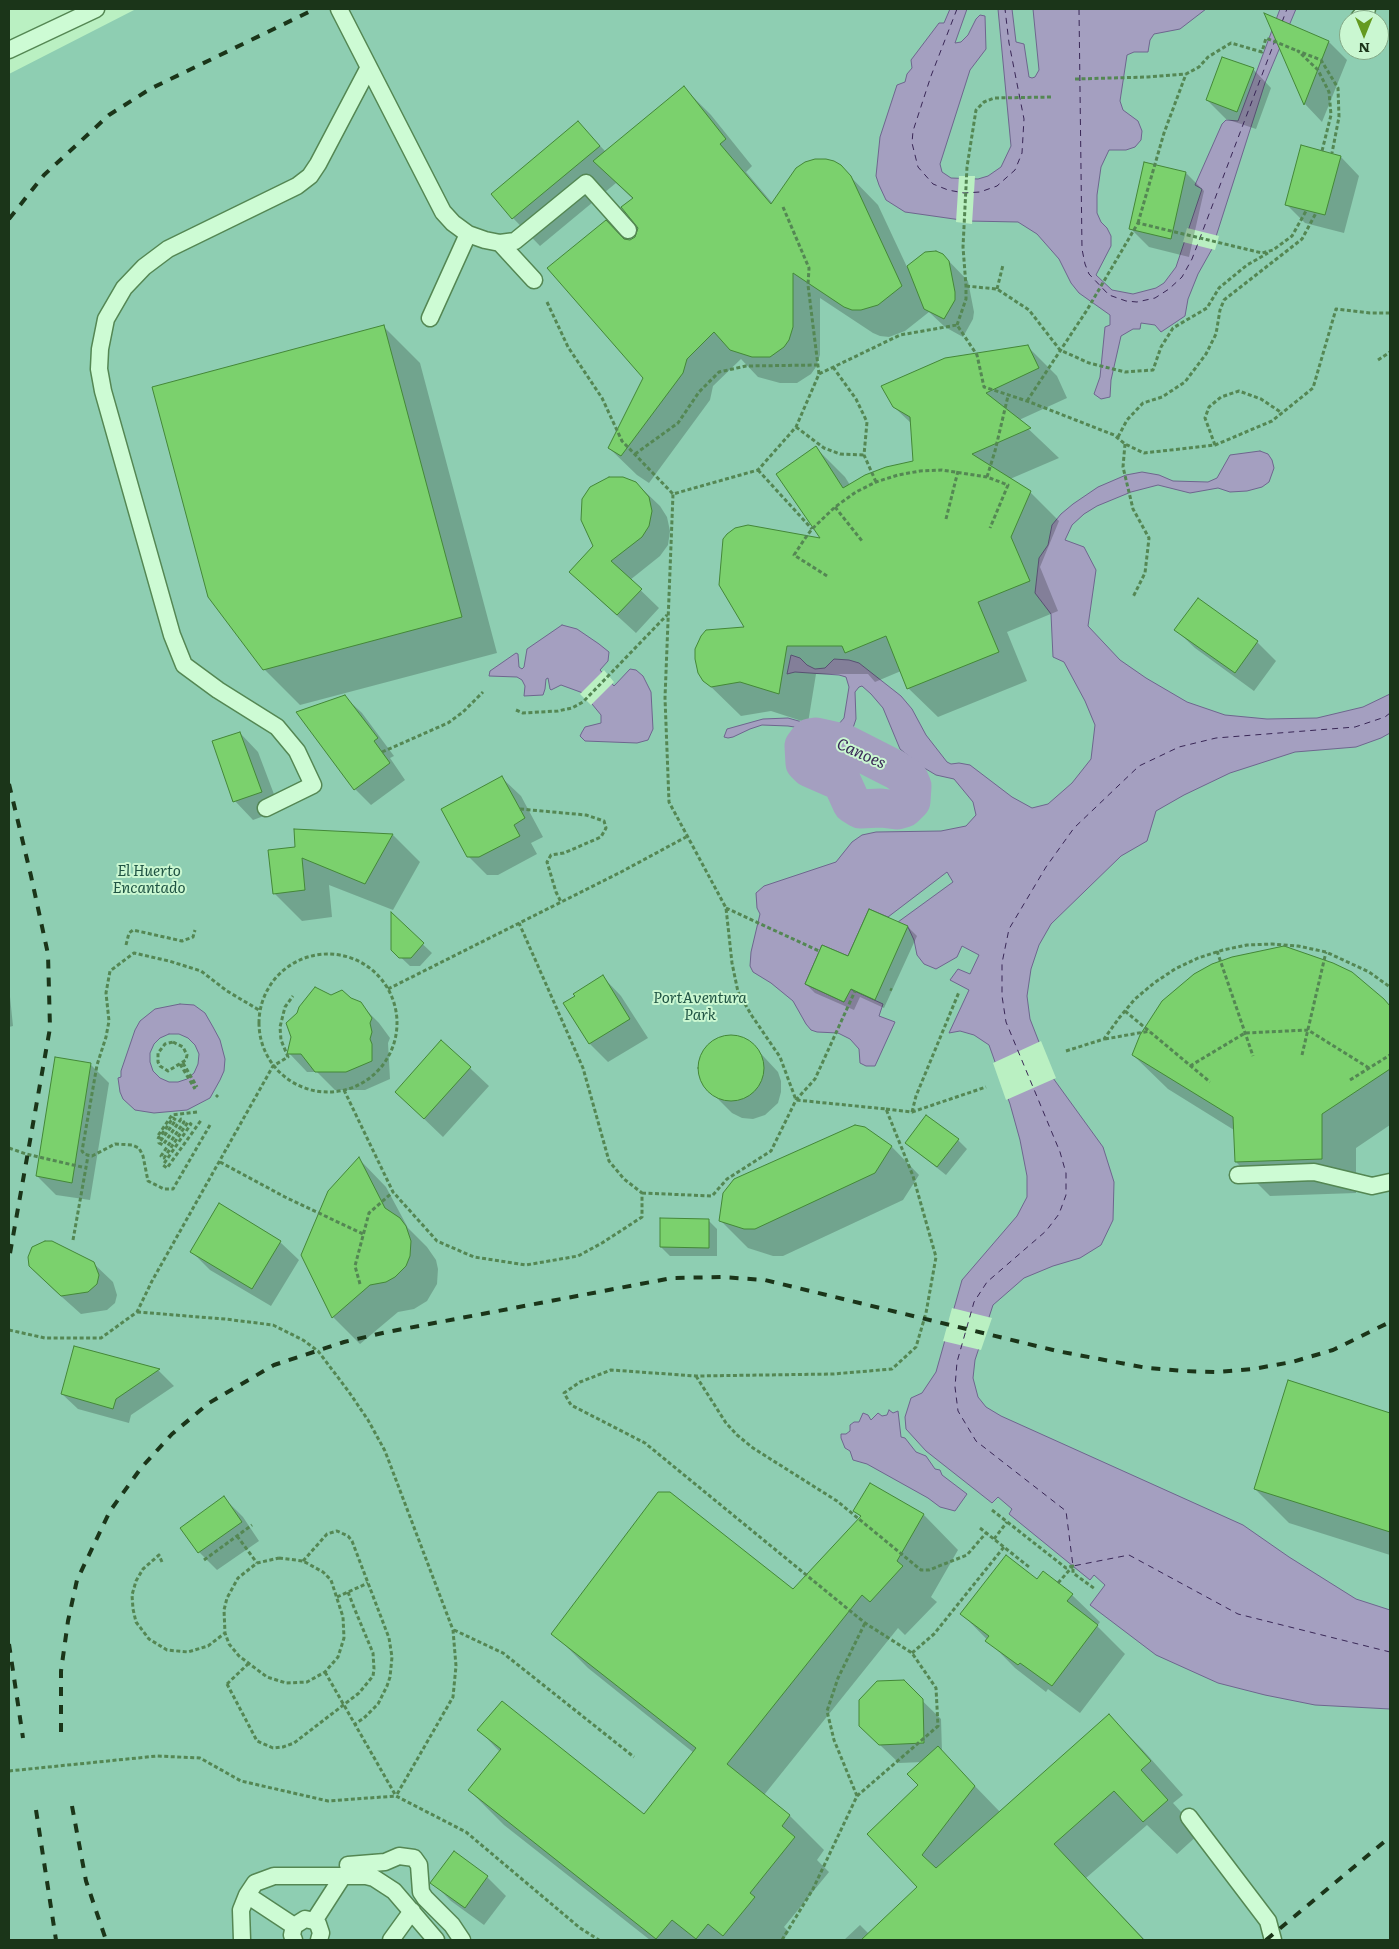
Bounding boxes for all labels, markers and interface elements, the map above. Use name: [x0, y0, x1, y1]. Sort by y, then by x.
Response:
north arrow: [1339, 10, 1389, 60]
text: N: [1358, 39, 1370, 59]
water label: Canoes: [833, 735, 889, 773]
park label: El Huerto Encantado: [113, 863, 185, 898]
park label: PortAventura Park: [653, 990, 747, 1025]

